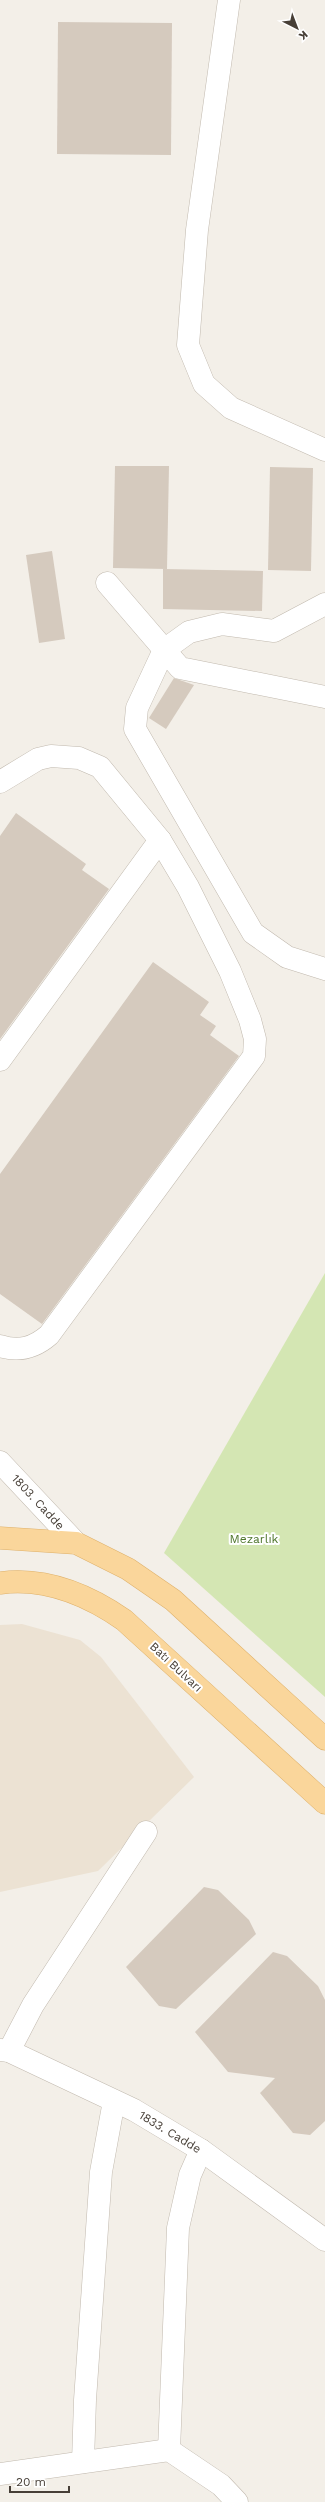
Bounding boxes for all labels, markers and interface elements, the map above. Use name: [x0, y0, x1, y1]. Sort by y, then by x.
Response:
north arrow: [277, 8, 317, 48]
text: K: [296, 28, 311, 43]
street label: 1803. Cadde: [9, 1471, 67, 1533]
park label: Mezarlık: [230, 1532, 279, 1546]
street label: Batı Bulvarı: [147, 1639, 205, 1695]
street label: 1833. Cadde: [136, 2108, 204, 2156]
scale bar: [10, 2468, 69, 2494]
text: 20 m: [16, 2475, 46, 2489]

